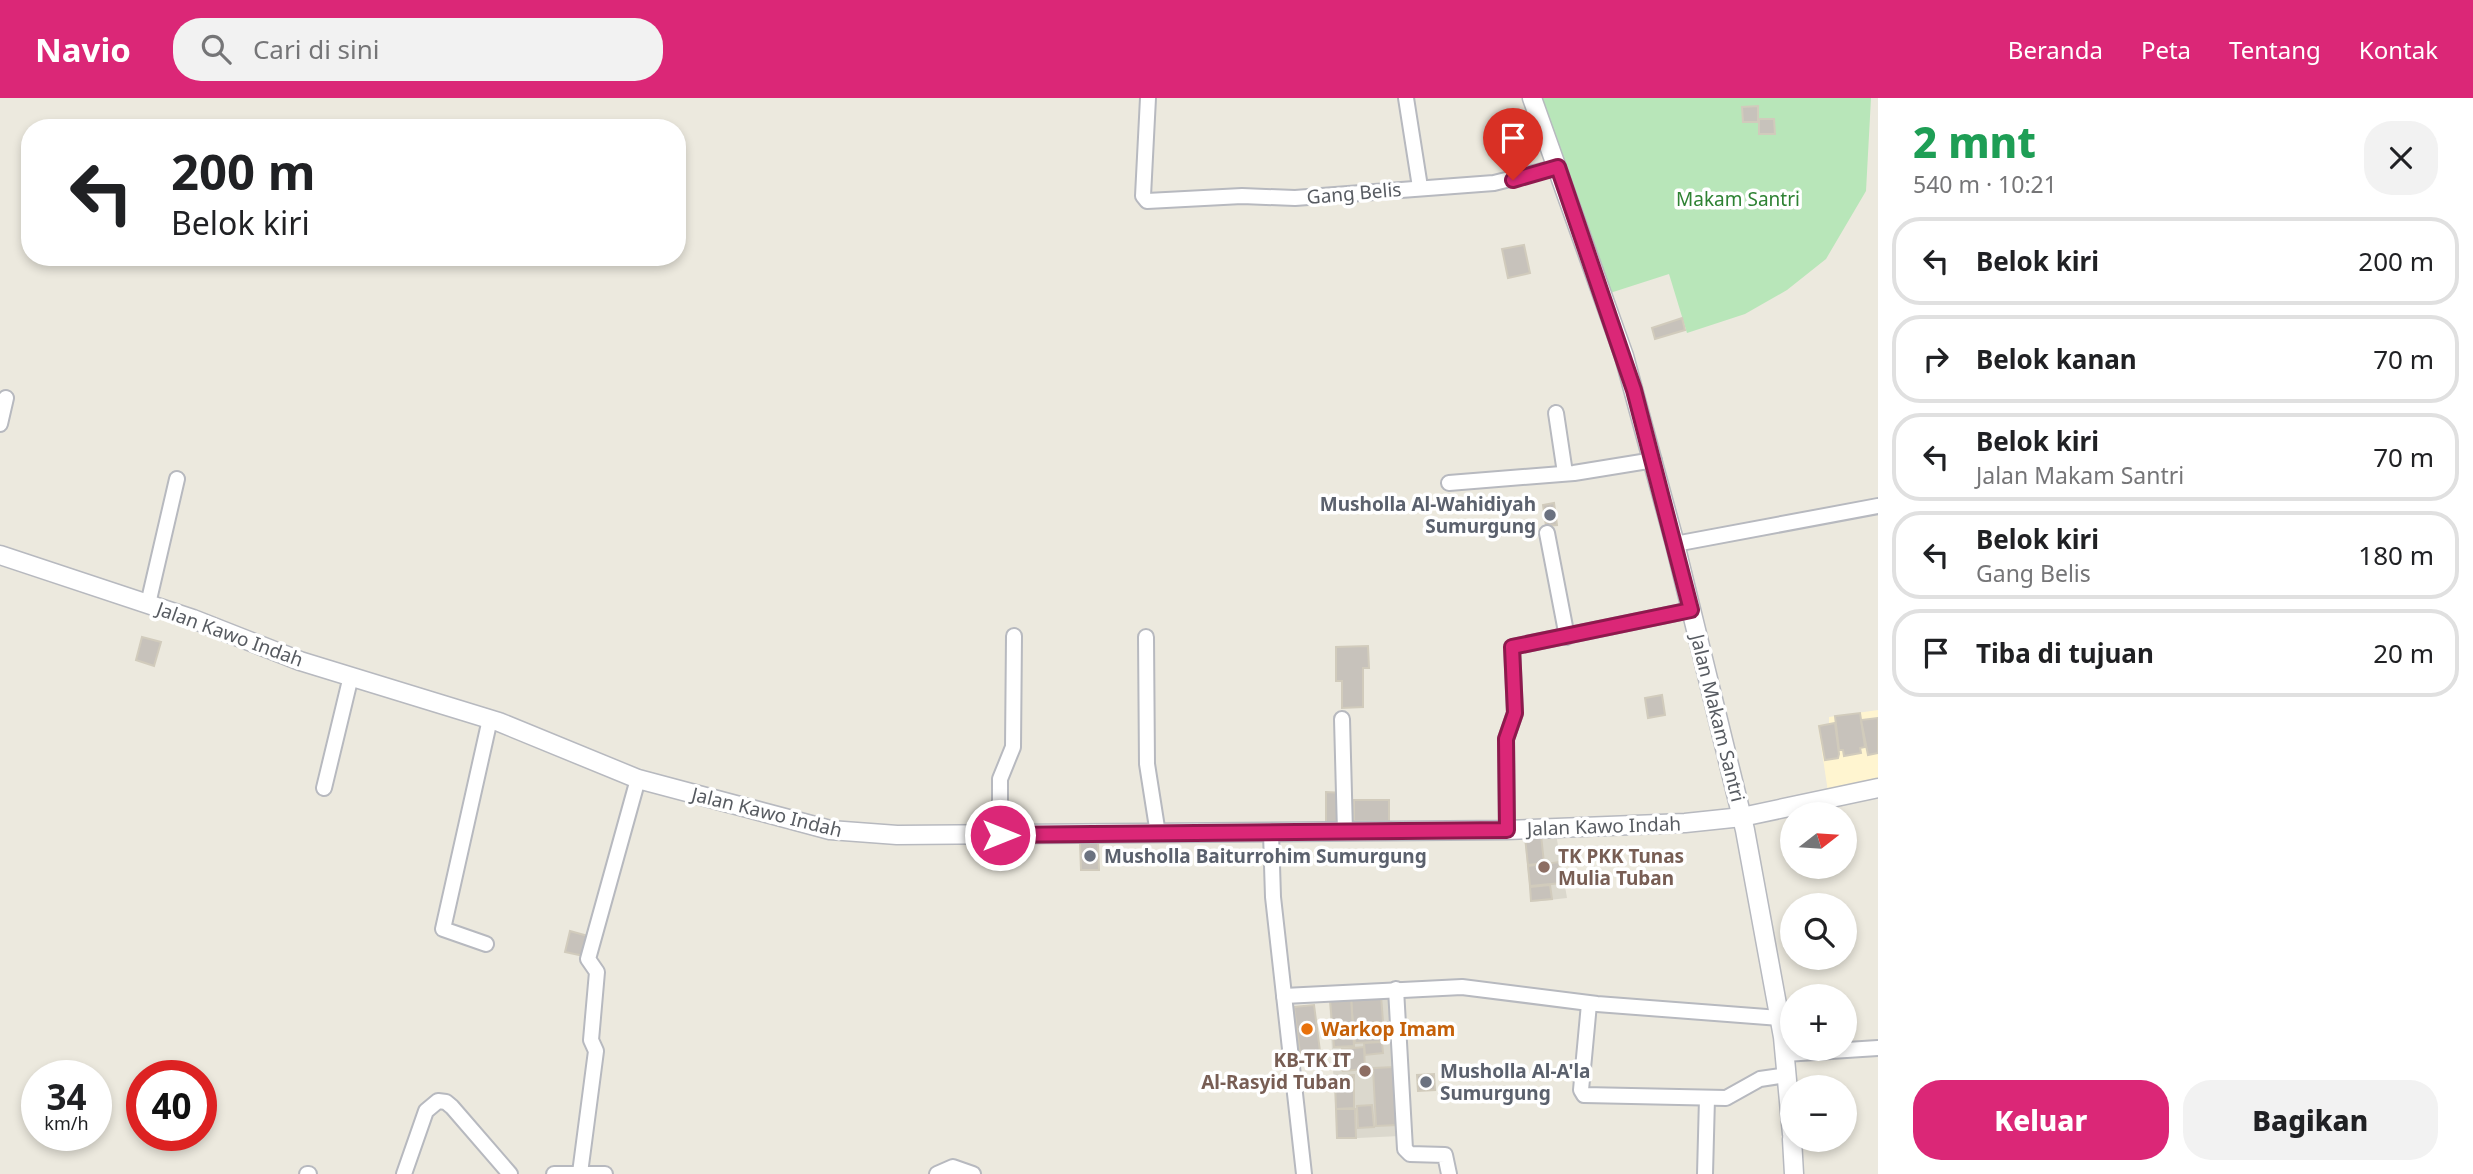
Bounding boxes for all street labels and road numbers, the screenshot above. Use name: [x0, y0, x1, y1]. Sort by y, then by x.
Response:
street label: Gang Belis: [1306, 176, 1402, 210]
street label: Jalan Kawo Indah: [151, 595, 307, 673]
street label: Jalan Makam Santri: [1684, 629, 1751, 805]
street label: Jalan Kawo Indah: [687, 780, 845, 843]
street label: Jalan Kawo Indah: [1525, 810, 1681, 842]

